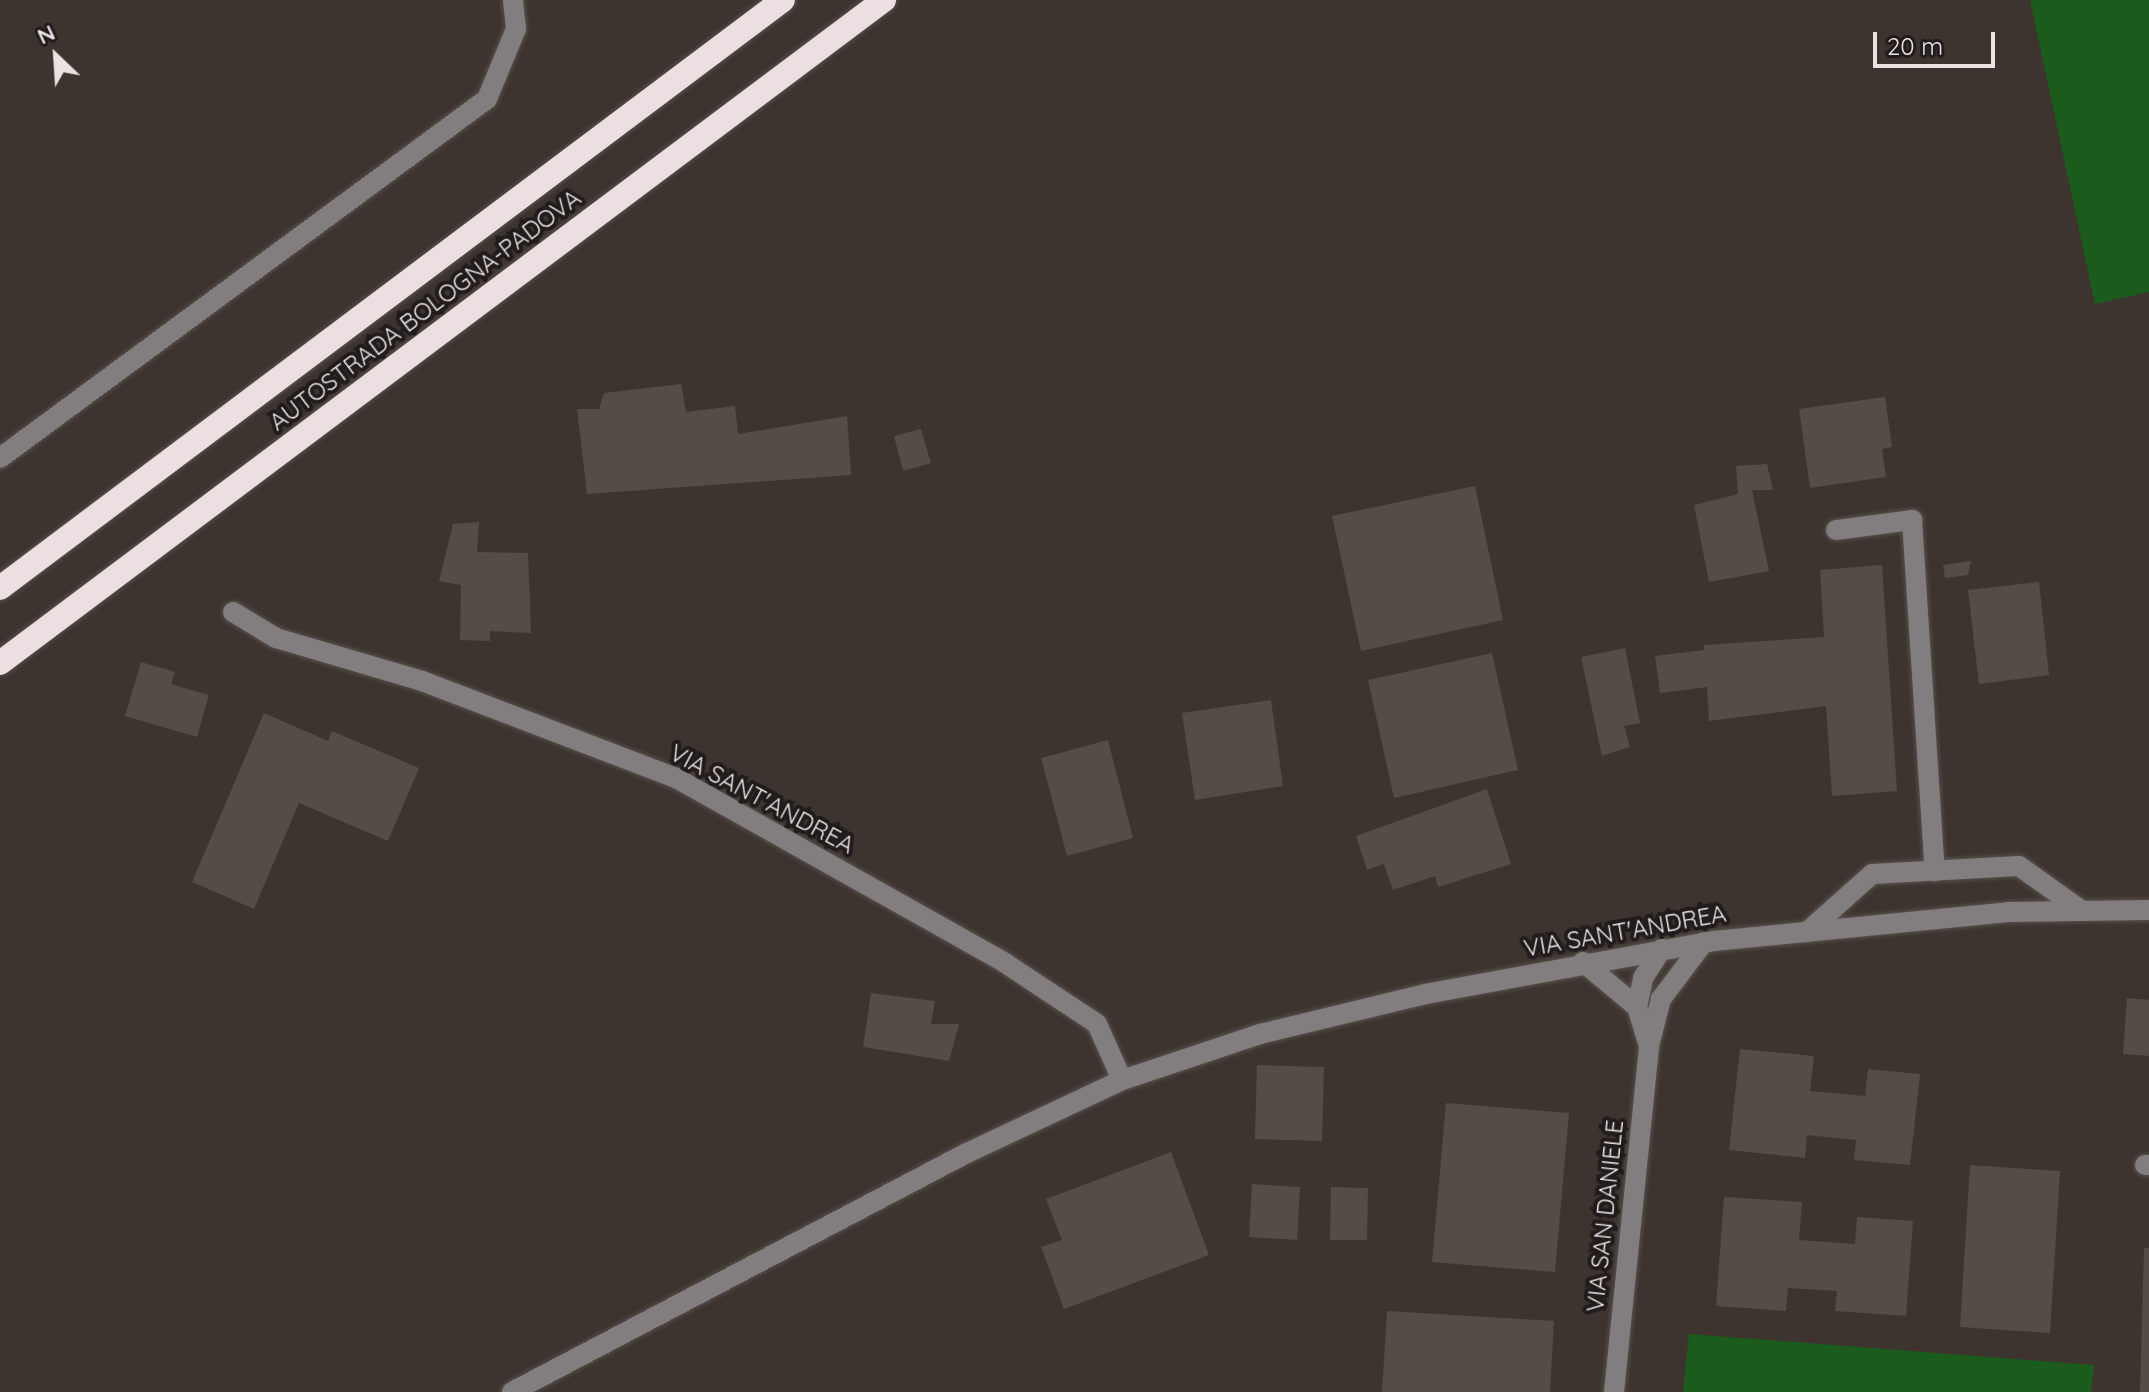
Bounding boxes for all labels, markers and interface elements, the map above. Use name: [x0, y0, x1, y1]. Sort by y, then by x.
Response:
north arrow: [16, 16, 96, 96]
scale bar: [1877, 16, 1999, 66]
text: N: [33, 18, 59, 50]
text: 20 m: [1887, 31, 1943, 61]
street label: AUTOSTRADA BOLOGNA-PADOVA: [264, 183, 586, 437]
street label: VIA SANT'ANDREA: [665, 738, 859, 860]
street label: VIA SANT'ANDREA: [1521, 899, 1729, 963]
street label: VIA SAN DANIELE: [1581, 1118, 1629, 1314]

